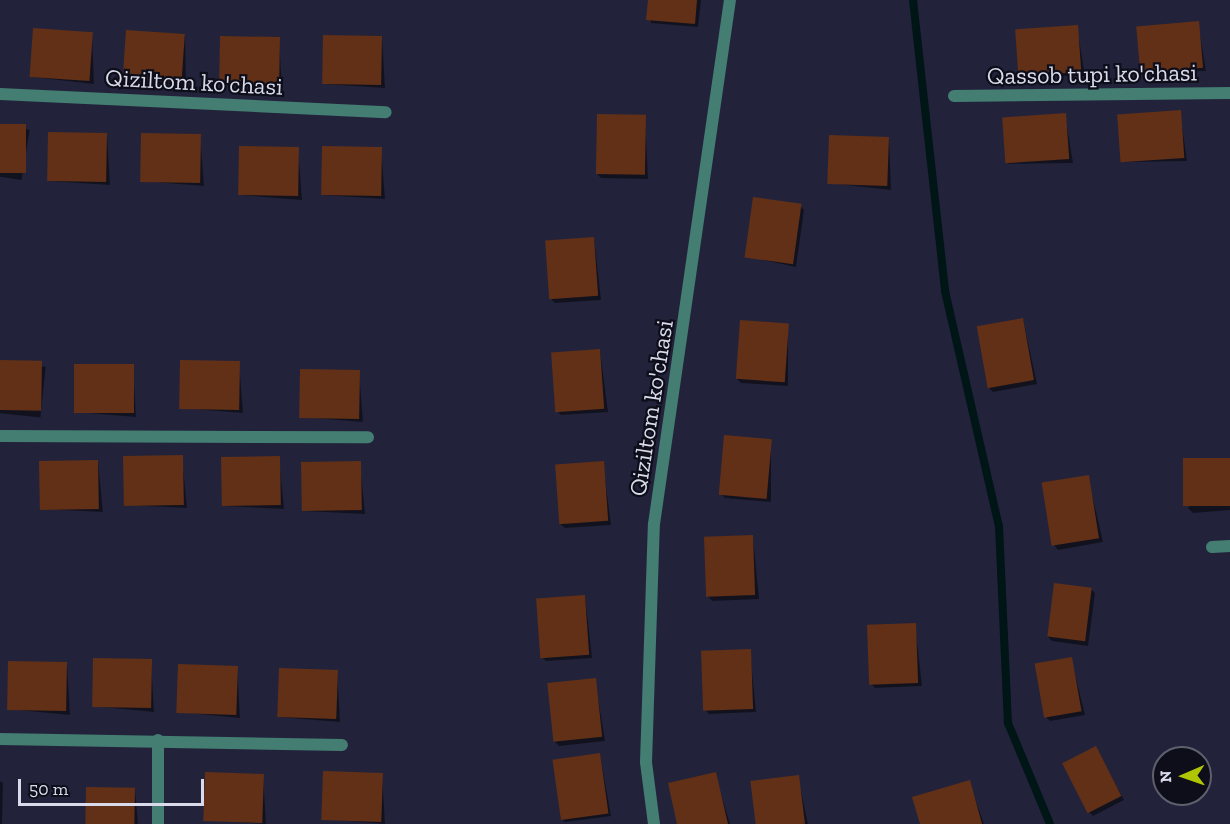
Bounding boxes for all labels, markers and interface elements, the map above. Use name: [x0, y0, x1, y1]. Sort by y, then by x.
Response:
street label: Qassob tupi ko'chasi: [987, 58, 1197, 90]
street label: Qiziltom ko'chasi: [104, 63, 284, 101]
street label: Qiziltom ko'chasi: [623, 318, 679, 498]
north arrow: [1152, 746, 1212, 806]
scale bar: [21, 767, 207, 805]
text: N: [1156, 770, 1175, 783]
text: 50 m: [29, 778, 68, 800]

